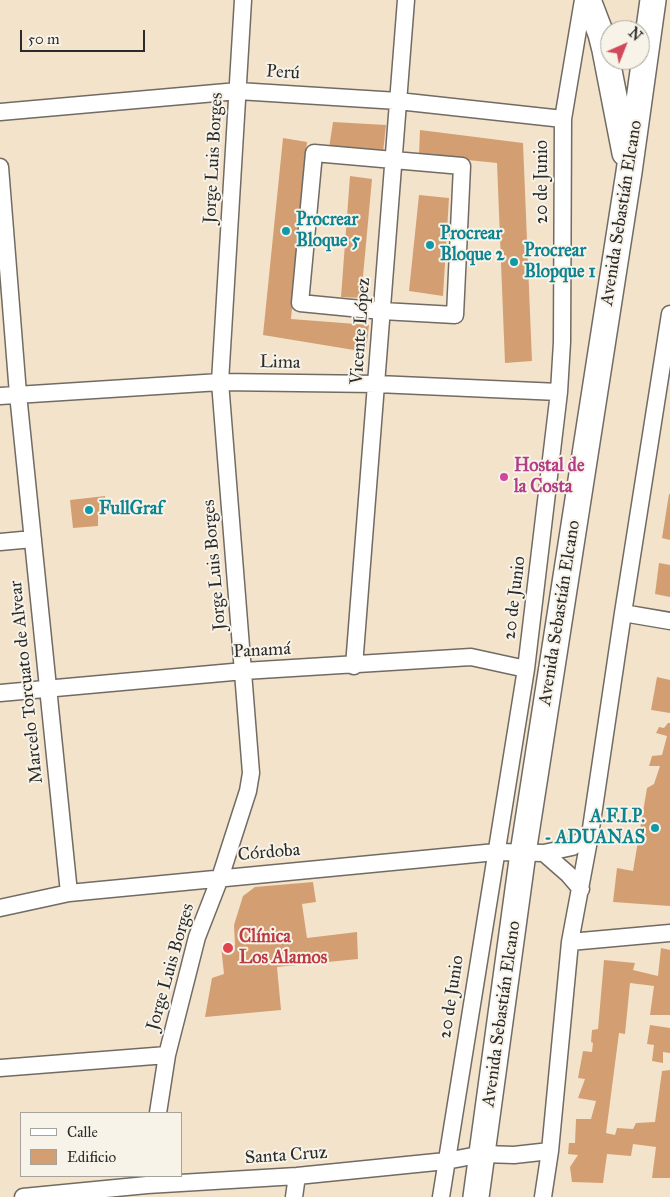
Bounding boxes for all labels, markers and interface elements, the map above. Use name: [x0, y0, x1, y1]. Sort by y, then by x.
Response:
scale bar: [22, 20, 148, 52]
north arrow: [600, 20, 650, 70]
text: N: [625, 24, 645, 45]
text: 50 m: [28, 30, 60, 48]
street label: Perú: [265, 61, 301, 85]
street label: Jorge Luis Borges: [200, 92, 228, 224]
street label: Avenida Sebastián Elcano: [597, 119, 647, 307]
street label: 20 de Junio: [532, 140, 554, 224]
place label: Procrear Bloque 5: [296, 210, 360, 252]
place label: Procrear Bloque 2: [440, 224, 504, 266]
marker: Procrear Bloque 5: [280, 225, 292, 237]
marker: Procrear Bloque 2: [424, 239, 436, 251]
place label: Procrear Blopque 1: [524, 241, 596, 284]
marker: Procrear Blopque 1: [508, 256, 520, 268]
street label: Vicente López: [346, 277, 376, 385]
street label: Lima: [259, 352, 301, 374]
place label: Hostal de la Costa: [514, 456, 584, 498]
marker: Hostal de la Costa: [498, 471, 510, 483]
place label: FullGraf: [99, 499, 163, 521]
street label: Jorge Luis Borges: [199, 499, 231, 631]
marker: FullGraf: [83, 504, 95, 516]
street label: Avenida Sebastián Elcano: [535, 519, 585, 707]
street label: 20 de Junio: [499, 555, 531, 641]
street label: Marcelo Torcuato de Alvear: [6, 579, 48, 785]
street label: Panamá: [233, 639, 291, 663]
place label: A.F.I.P. - ADUANAS: [544, 807, 645, 850]
marker: A.F.I.P. - ADUANAS: [649, 822, 661, 834]
street label: Córdoba: [237, 840, 301, 866]
street label: Jorge Luis Borges: [143, 901, 199, 1033]
street label: Avenida Sebastián Elcano: [478, 920, 526, 1108]
place label: Clínica Los Alamos: [239, 927, 327, 970]
marker: Clínica Los Alamos: [221, 941, 235, 955]
street label: 20 de Junio: [435, 954, 469, 1040]
legend: [20, 1112, 182, 1177]
text: Calle: [67, 1123, 98, 1141]
street label: Santa Cruz: [244, 1142, 328, 1170]
text: Edificio: [67, 1148, 116, 1166]

